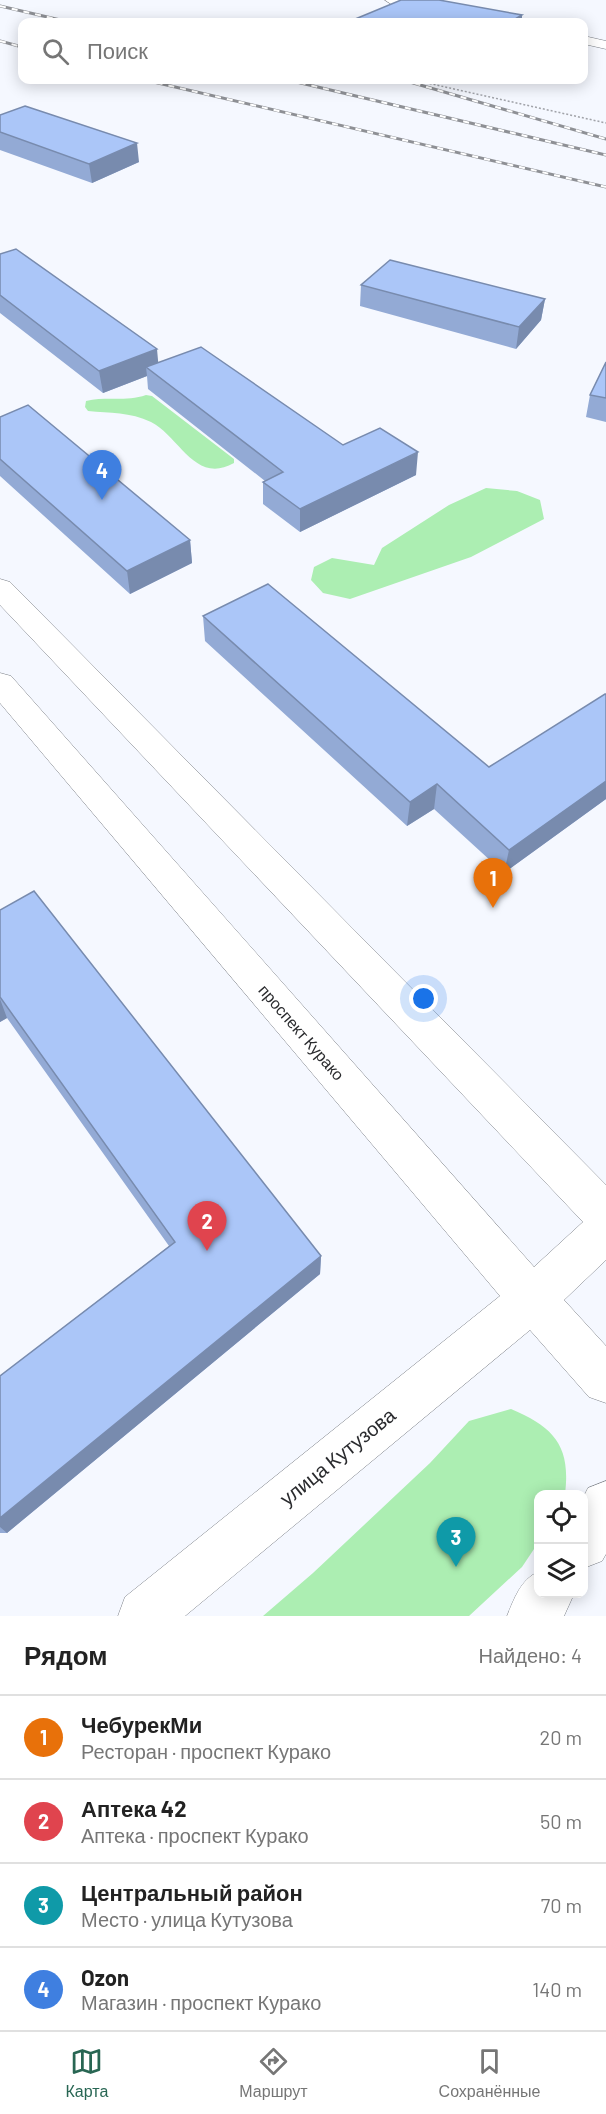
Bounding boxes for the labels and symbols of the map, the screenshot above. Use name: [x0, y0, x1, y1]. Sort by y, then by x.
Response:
pin: 4: [82, 450, 122, 500]
pin: 1: [474, 858, 512, 908]
street label: проспект Курако: [255, 980, 349, 1084]
your location: [409, 984, 438, 1013]
pin: 2: [188, 1202, 226, 1251]
street label: улица Кутузова: [274, 1402, 400, 1510]
pin: 3: [436, 1518, 476, 1567]

